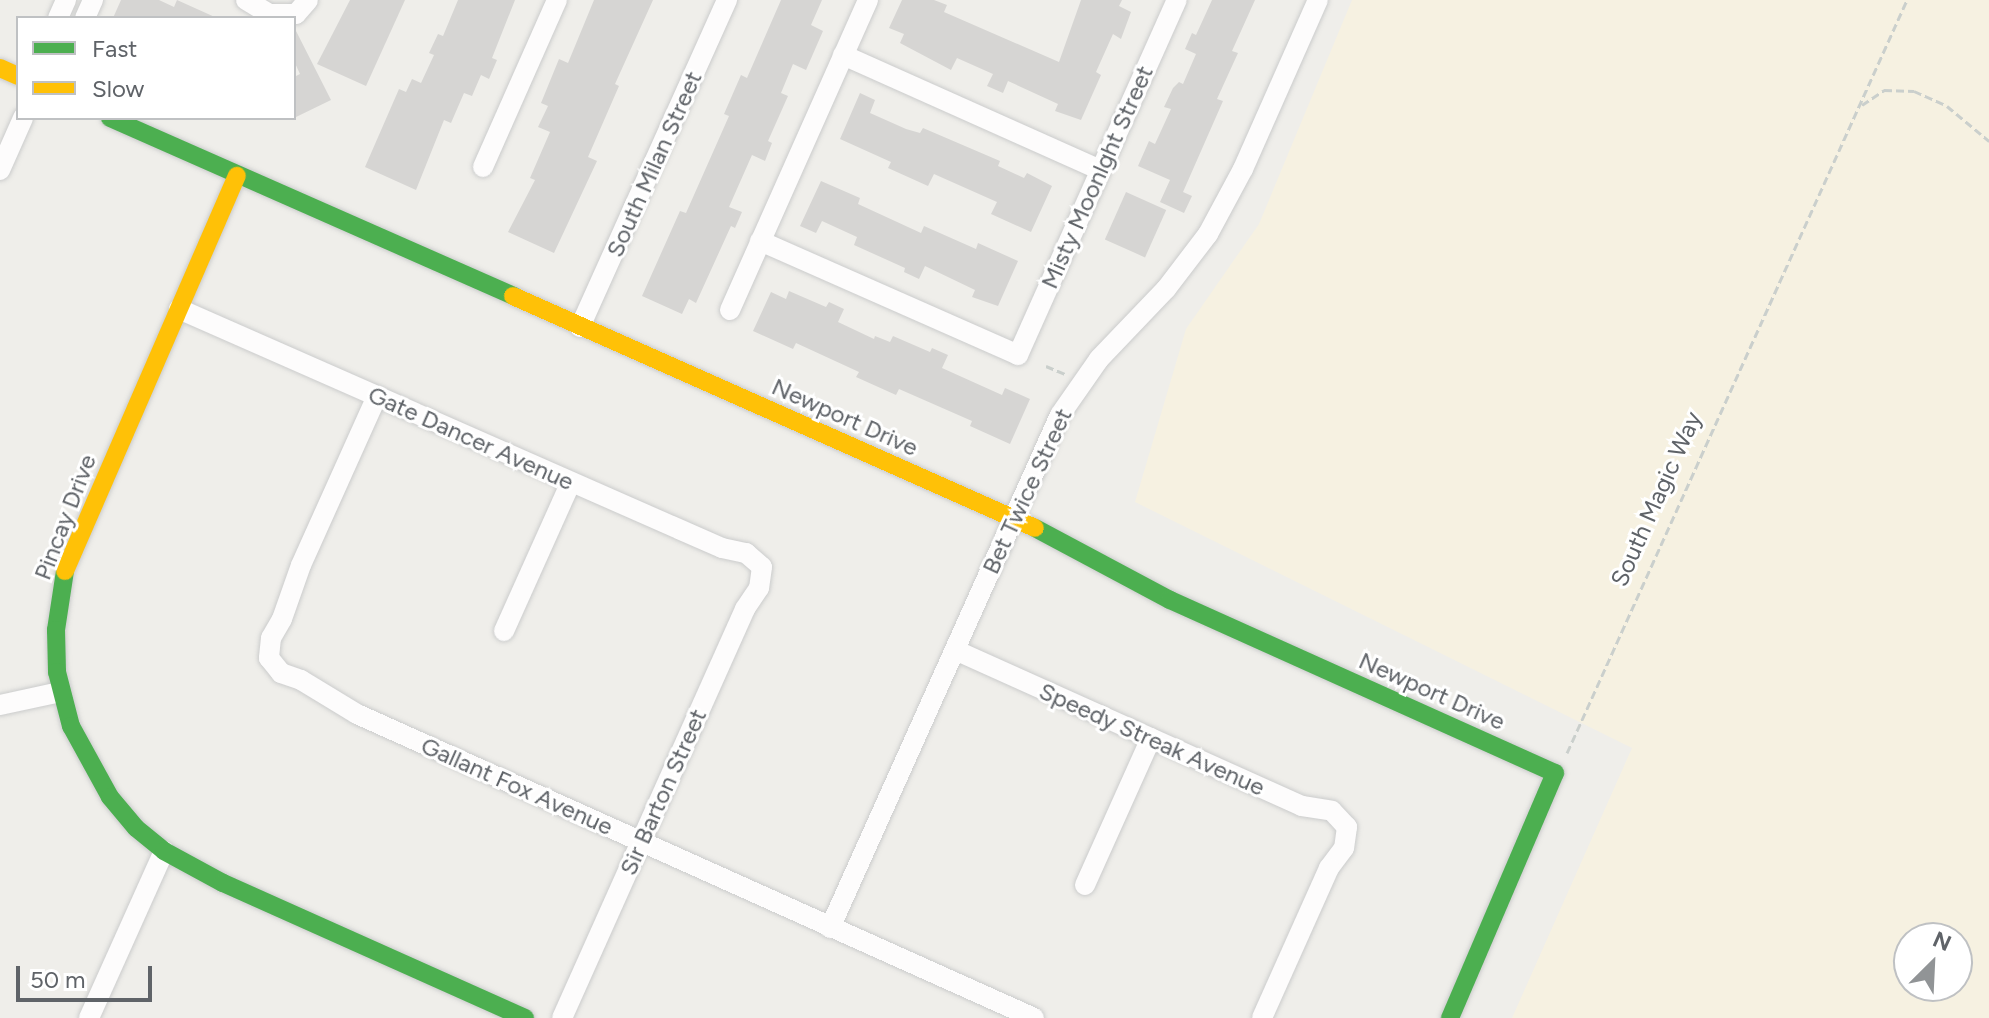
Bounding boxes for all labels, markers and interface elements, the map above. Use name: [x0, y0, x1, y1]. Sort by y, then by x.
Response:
legend: [16, 16, 296, 120]
text: Fast: [92, 34, 137, 63]
street label: Misty Moonlght Street: [1035, 61, 1159, 293]
street label: South Milan Street: [600, 67, 708, 261]
text: Slow: [92, 74, 144, 103]
street label: Newport Drive: [767, 372, 923, 462]
street label: Gate Dancer Avenue: [364, 380, 578, 496]
street label: Bet Twice Street: [976, 404, 1078, 578]
street label: South Magic Way: [1605, 407, 1707, 591]
street label: Pincay Drive: [28, 450, 102, 584]
street label: Newport Drive: [1354, 646, 1510, 736]
street label: Speedy Streak Avenue: [1035, 676, 1269, 802]
street label: Sir Barton Street: [613, 704, 713, 880]
street label: Gallant Fox Avenue: [417, 731, 617, 841]
north arrow: [1893, 922, 1973, 1002]
text: N: [1929, 926, 1955, 957]
scale bar: [20, 950, 156, 1000]
text: 50 m: [30, 965, 86, 994]

